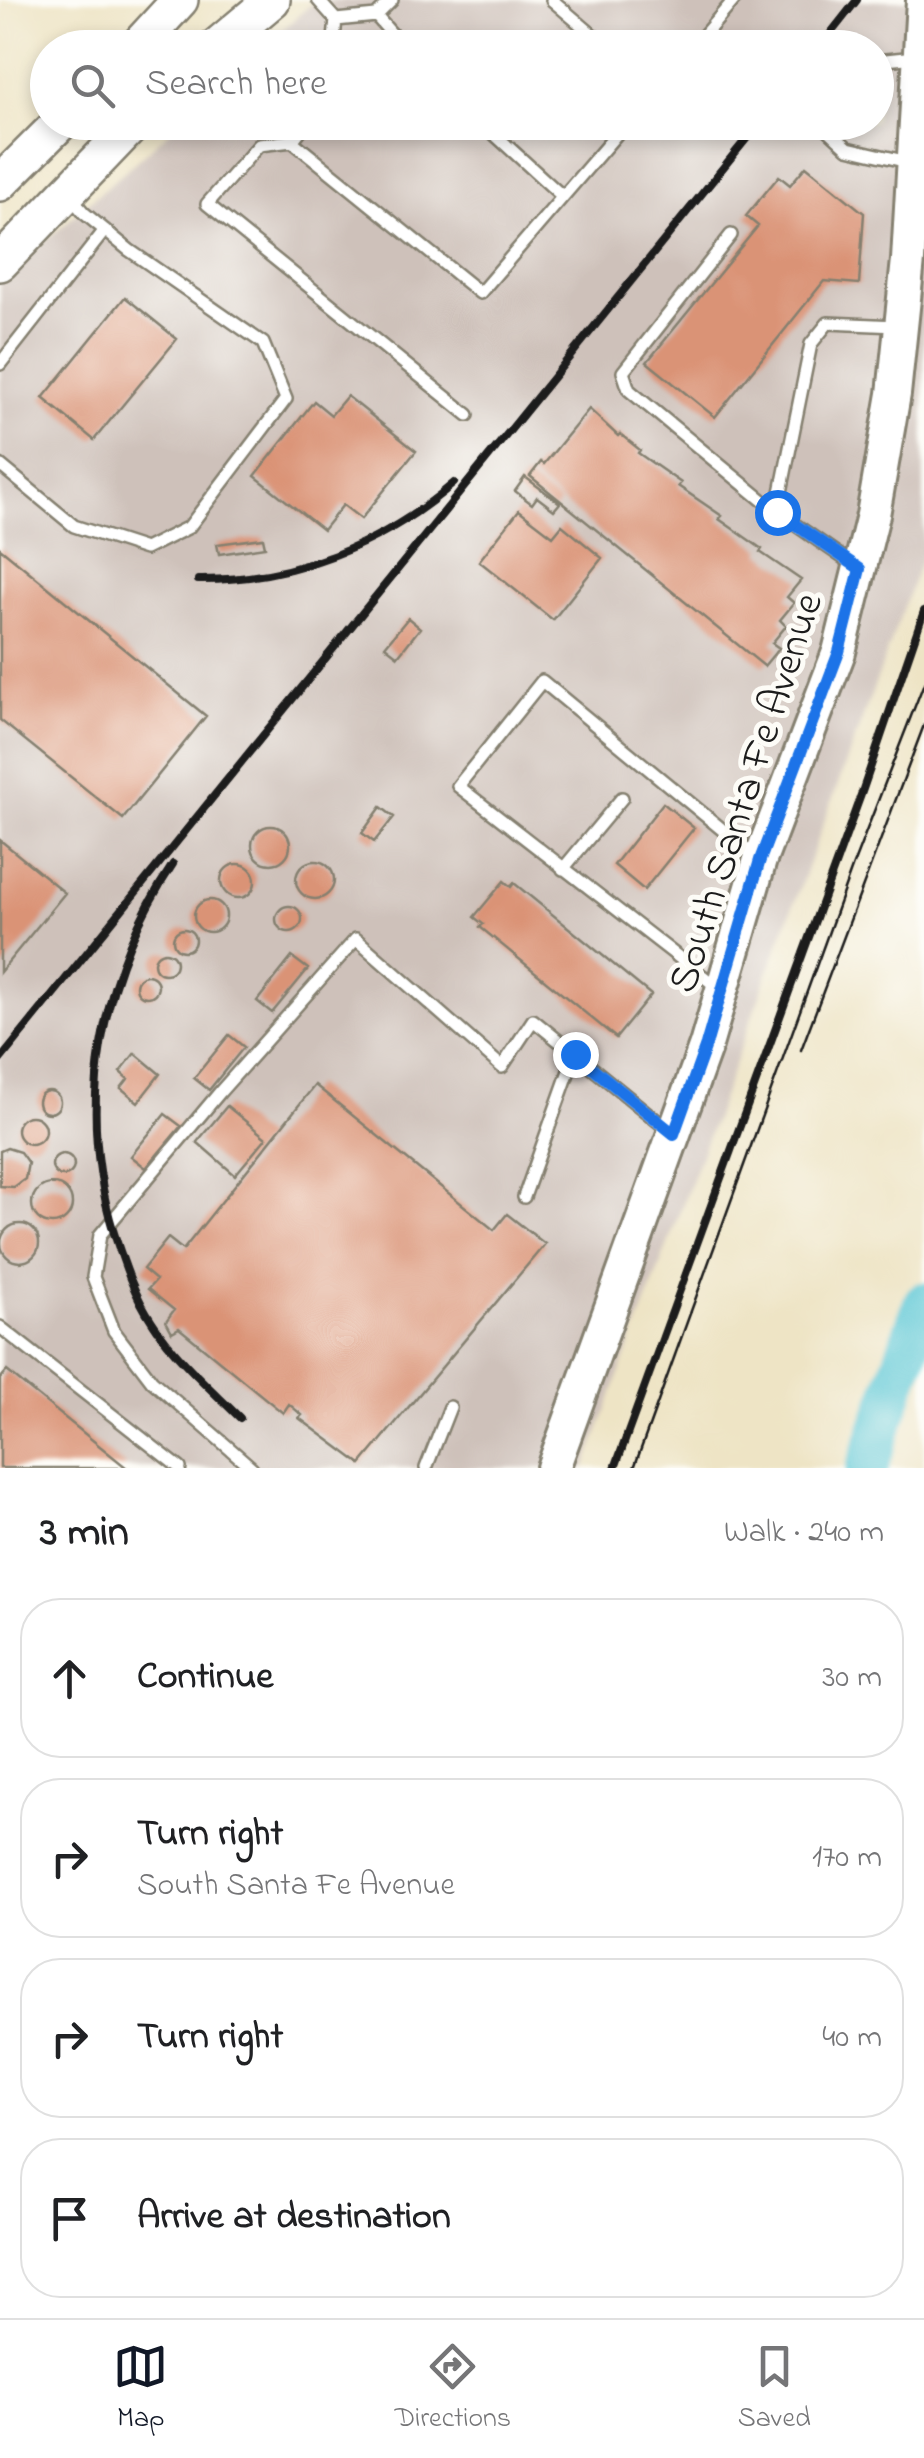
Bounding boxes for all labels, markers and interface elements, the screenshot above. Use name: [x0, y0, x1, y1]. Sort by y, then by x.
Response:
search box: [30, 30, 894, 140]
text: Search here: [145, 57, 327, 113]
icon: search: [65, 58, 120, 113]
route start: [755, 490, 801, 536]
street label: South Santa Fe Avenue: [654, 585, 841, 1001]
route end: [553, 1032, 599, 1078]
text: 3 min: [40, 1503, 129, 1564]
text: Walk · 240 m: [724, 1510, 884, 1557]
text: Continue: [137, 1650, 273, 1706]
icon: ahead: [42, 1651, 97, 1706]
text: 30 m: [822, 1655, 882, 1702]
text: Turn right: [137, 1807, 283, 1863]
icon: right: [42, 1831, 97, 1886]
text: 170 m: [812, 1835, 882, 1882]
text: South Santa Fe Avenue: [137, 1863, 455, 1910]
text: Turn right: [137, 2010, 283, 2066]
icon: right: [42, 2011, 97, 2066]
text: 40 m: [822, 2015, 882, 2062]
text: Arrive at destination: [137, 2190, 451, 2246]
icon: arrive: [42, 2191, 97, 2246]
tab: Map: [113, 2339, 168, 2440]
tab: Directions: [395, 2339, 511, 2440]
tab: Saved: [738, 2339, 811, 2440]

